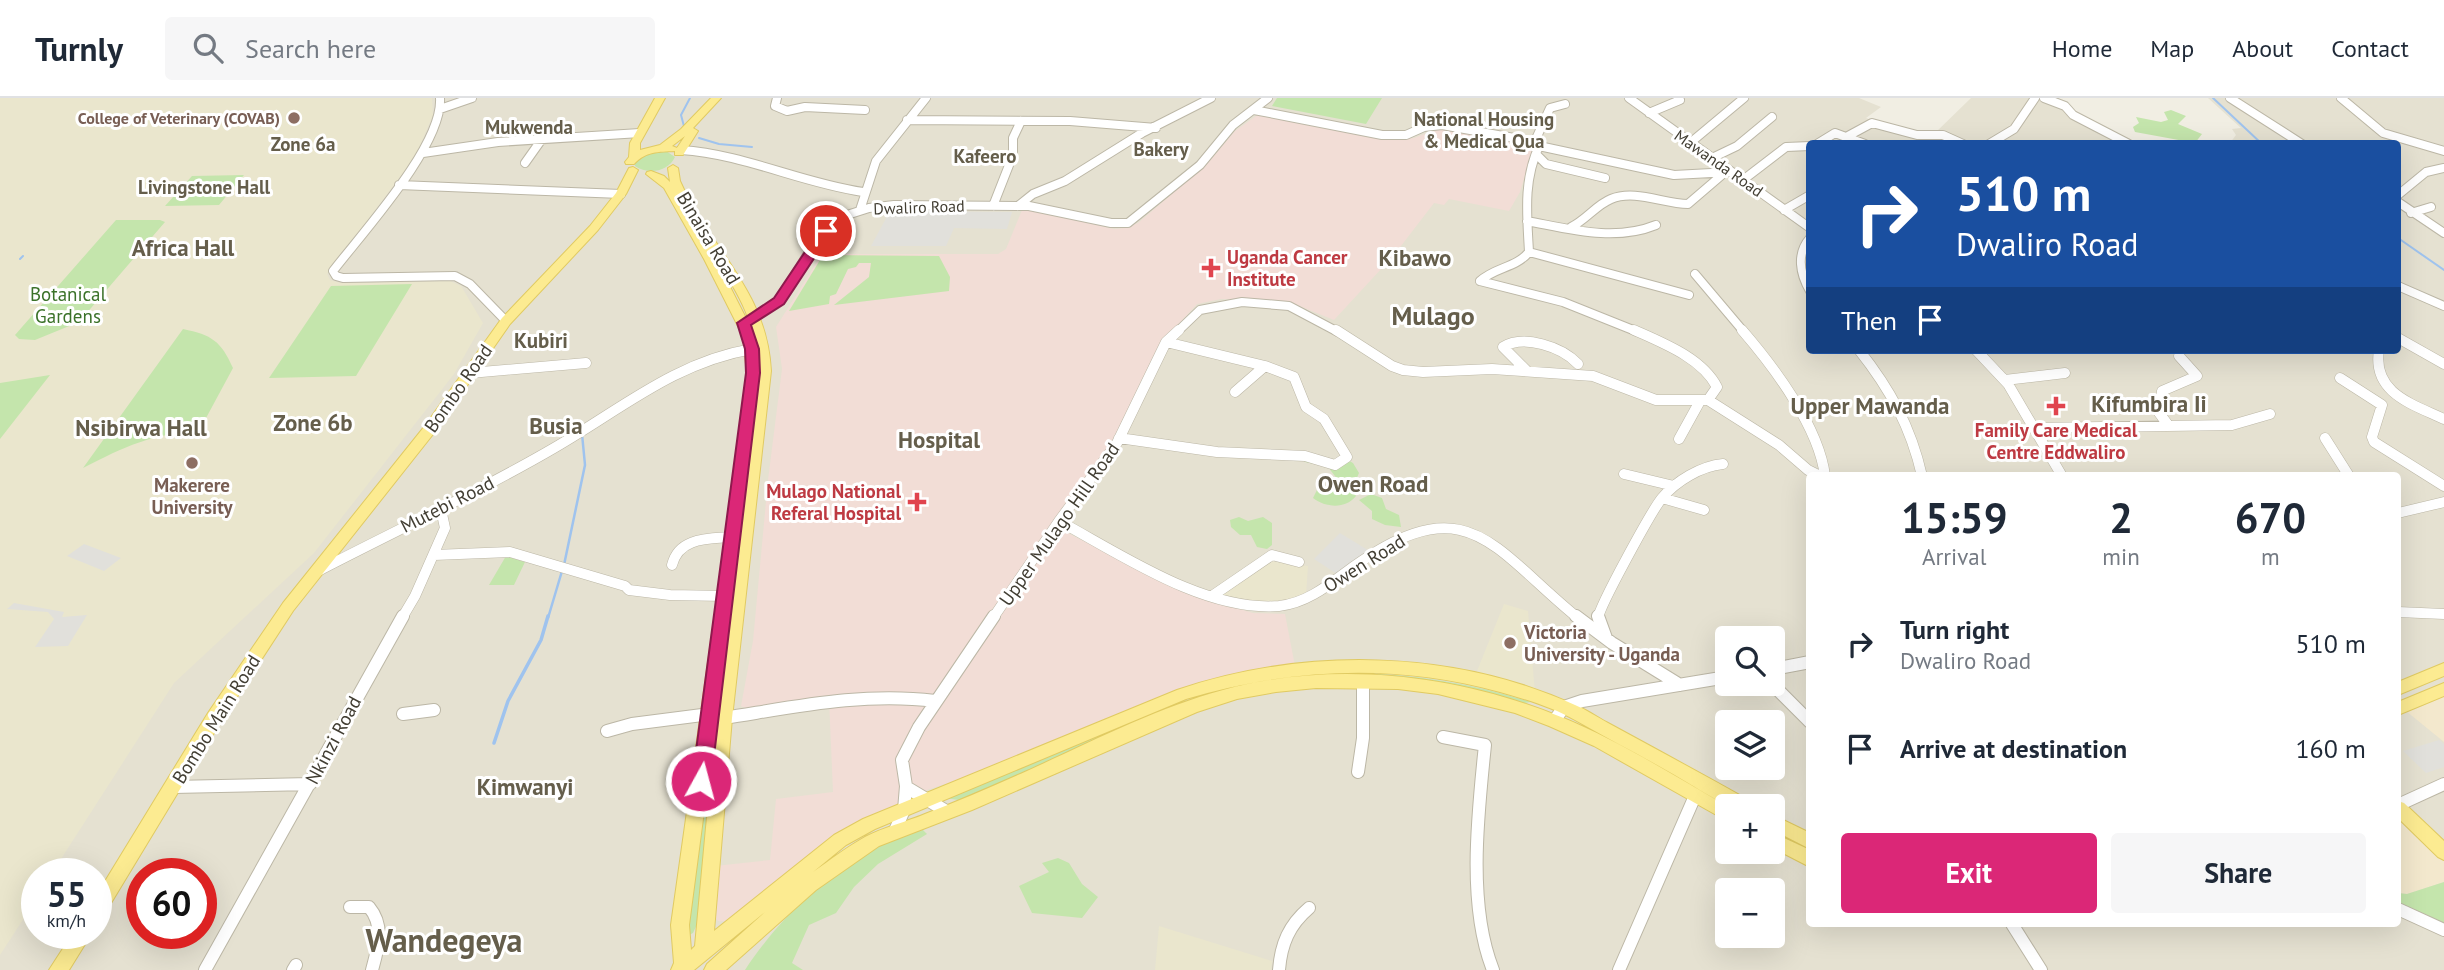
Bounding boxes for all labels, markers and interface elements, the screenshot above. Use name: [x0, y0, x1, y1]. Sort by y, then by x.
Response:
search box: [165, 17, 655, 80]
text: Turnly: [35, 27, 123, 70]
icon: search: [189, 29, 227, 67]
text: Search here: [245, 32, 376, 65]
text: Home: [2052, 33, 2112, 64]
text: Map: [2150, 33, 2194, 64]
text: About: [2232, 33, 2293, 64]
text: Contact: [2331, 33, 2409, 64]
district label: National Housing & Medical Qua: [1414, 107, 1554, 153]
place label: College of Veterinary (COVAB): [78, 108, 280, 128]
marker: College of Veterinary (COVAB): [286, 110, 302, 126]
district label: Mukwenda: [485, 115, 573, 139]
street label: Mawanda Road: [1671, 125, 1767, 201]
district label: Zone 6a: [271, 132, 335, 156]
district label: Bakery: [1133, 137, 1189, 161]
district label: Kafeero: [954, 144, 1016, 168]
text: 510 m: [1956, 161, 2091, 225]
icon: right: [1841, 168, 1932, 259]
district label: Livingstone Hall: [138, 175, 270, 199]
street label: Binaisa Road: [672, 187, 746, 289]
street label: Dwaliro Road: [873, 195, 965, 219]
pin: [796, 201, 856, 261]
icon: arrive: [807, 212, 845, 250]
text: Dwaliro Road: [1956, 223, 2139, 265]
district label: Africa Hall: [132, 233, 235, 262]
district label: Kibawo: [1379, 243, 1451, 272]
place label: Uganda Cancer Institute: [1227, 245, 1348, 291]
marker: Uganda Cancer Institute: [1201, 258, 1221, 278]
park label: Botanical Gardens: [30, 282, 107, 328]
district label: Mulago: [1391, 299, 1475, 332]
icon: arrive: [1911, 301, 1949, 339]
text: Then: [1841, 304, 1897, 337]
district label: Kubiri: [514, 327, 568, 354]
street label: Bombo Road: [419, 339, 497, 437]
district label: Kifumbira Ii: [2091, 389, 2207, 418]
district label: Upper Mawanda: [1791, 391, 1949, 420]
marker: Family Care Medical Centre Eddwaliro: [2046, 396, 2066, 416]
district label: Zone 6b: [273, 408, 353, 437]
district label: Busia: [529, 411, 583, 440]
district label: Nsibirwa Hall: [75, 413, 207, 442]
place label: Family Care Medical Centre Eddwaliro: [1975, 418, 2138, 464]
district label: Hospital: [898, 425, 980, 454]
street label: Upper Mulago Hill Road: [994, 438, 1124, 610]
marker: Makerere University: [184, 455, 200, 471]
district label: Owen Road: [1318, 469, 1428, 498]
street label: Mutebi Road: [396, 470, 498, 538]
place label: Makerere University: [151, 473, 233, 519]
place label: Mulago National Referal Hospital: [766, 479, 901, 525]
text: 15:59: [1901, 490, 2007, 545]
text: 2: [2109, 490, 2133, 545]
text: 670: [2235, 490, 2306, 545]
marker: Mulago National Referal Hospital: [907, 492, 927, 512]
street label: Owen Road: [1319, 528, 1409, 598]
text: Arrival: [1922, 542, 1986, 571]
text: min: [2102, 542, 2140, 571]
text: m: [2261, 542, 2280, 571]
text: Turn right: [1900, 613, 2009, 646]
place label: Victoria University - Uganda: [1523, 620, 1680, 666]
icon: right: [1841, 625, 1879, 663]
map controls: [1715, 626, 1785, 948]
button: search: [1715, 626, 1785, 696]
text: 510 m: [2295, 627, 2366, 660]
marker: Victoria University - Uganda: [1502, 635, 1518, 651]
text: Dwaliro Road: [1900, 646, 2031, 675]
street label: Bombo Main Road: [167, 650, 265, 788]
street label: Nkinzi Road: [300, 692, 366, 788]
button: layers: [1715, 710, 1785, 780]
icon: arrive: [1841, 730, 1879, 768]
text: Arrive at destination: [1900, 732, 2127, 765]
text: 160 m: [2295, 732, 2366, 765]
position arrow: [664, 744, 738, 818]
district label: Kimwanyi: [477, 772, 573, 801]
button: +: [1715, 794, 1785, 864]
button: Exit: [1841, 833, 2097, 913]
button: Share: [2111, 833, 2366, 913]
speed limit sign: 60: [126, 858, 217, 949]
text: 55: [47, 871, 86, 917]
button: −: [1715, 878, 1785, 948]
text: km/h: [47, 909, 86, 932]
district label: Wandegeya: [366, 919, 522, 961]

